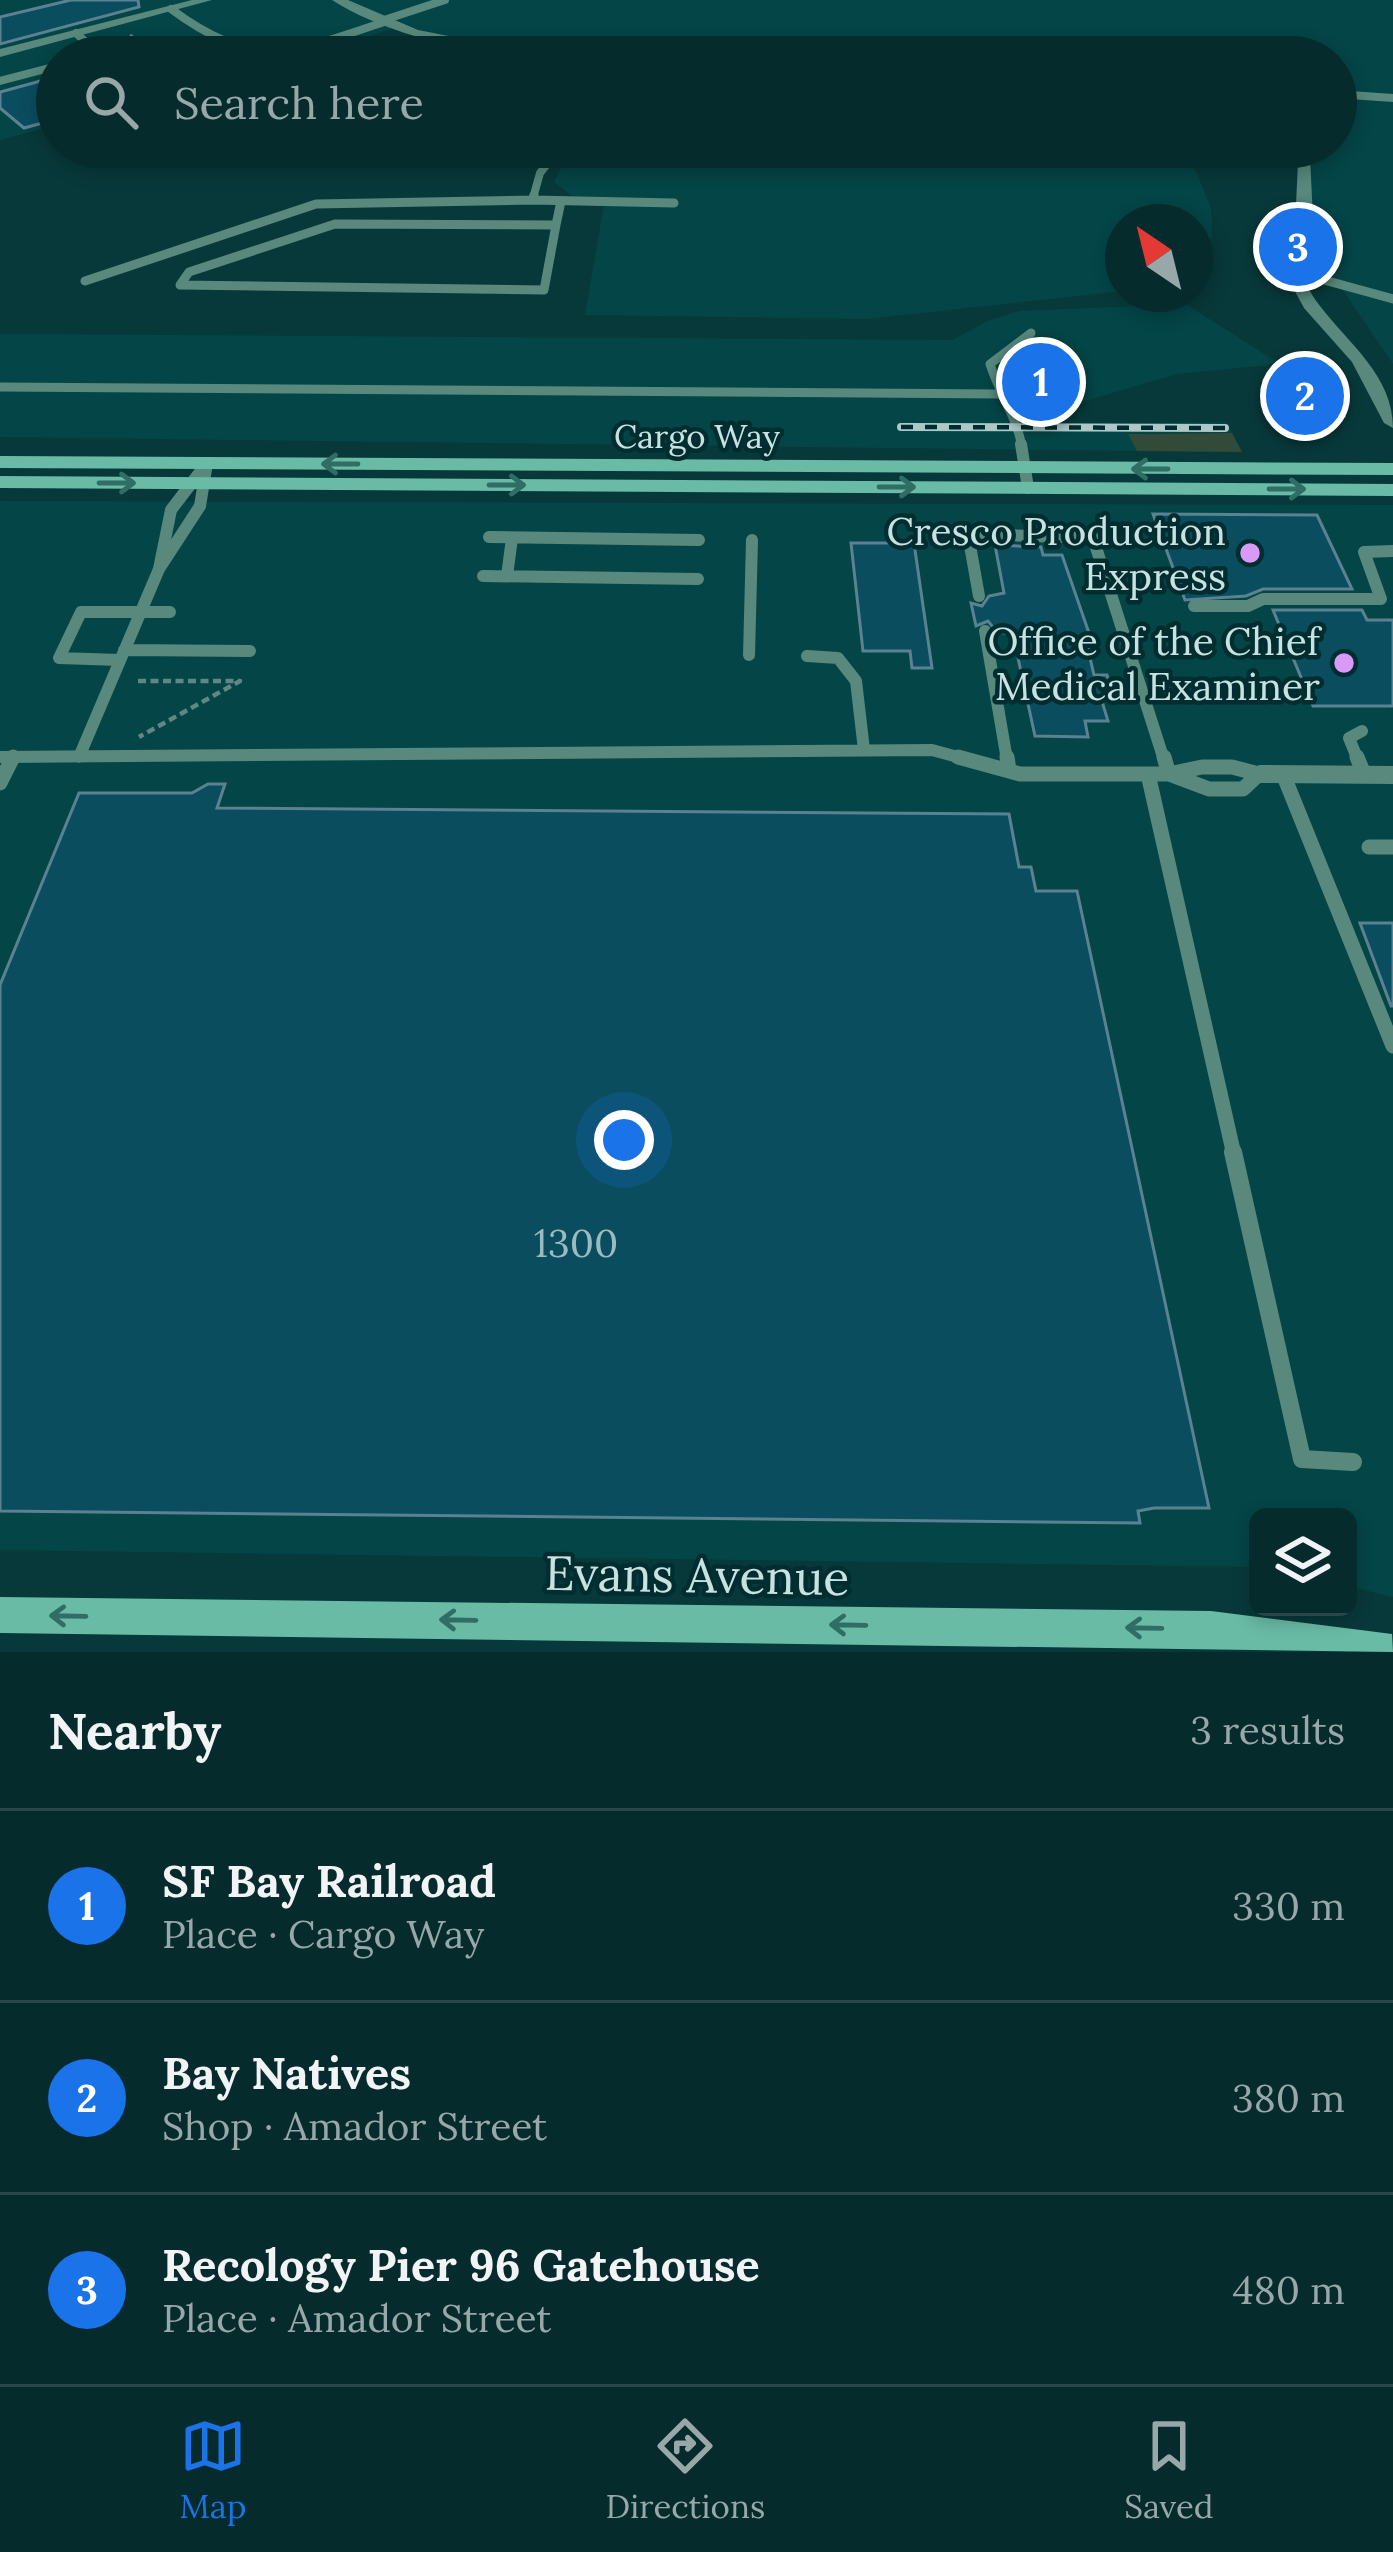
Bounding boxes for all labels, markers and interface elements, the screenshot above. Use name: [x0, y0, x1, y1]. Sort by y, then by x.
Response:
search box: [36, 36, 1357, 168]
icon: search: [78, 69, 144, 135]
text: Search here: [174, 74, 424, 131]
pin: 3: [1259, 202, 1337, 292]
north arrow: [1105, 204, 1213, 312]
pin: 1: [1002, 337, 1080, 427]
pin: 2: [1266, 351, 1344, 441]
street label: Cargo Way: [614, 415, 781, 457]
one-way arrow: [321, 453, 360, 475]
one-way arrow: [1131, 457, 1170, 480]
one-way arrow: [97, 472, 136, 494]
one-way arrow: [487, 474, 526, 496]
one-way arrow: [877, 476, 916, 498]
one-way arrow: [1267, 478, 1306, 500]
place label: Cresco Production Express: [887, 506, 1226, 601]
marker: Cresco Production Express: [1237, 540, 1263, 566]
place label: Office of the Chief Medical Examiner: [987, 616, 1323, 711]
marker: Office of the Chief Medical Examiner: [1331, 650, 1357, 676]
your location: [594, 1110, 654, 1170]
house number: 1300: [534, 1218, 618, 1268]
map controls: [1249, 1508, 1357, 1616]
button: layers: [1249, 1508, 1357, 1616]
street label: Evans Avenue: [544, 1542, 850, 1608]
one-way arrow: [49, 1605, 88, 1627]
one-way arrow: [439, 1609, 478, 1631]
one-way arrow: [829, 1613, 868, 1636]
one-way arrow: [1125, 1617, 1164, 1639]
text: Nearby: [48, 1698, 221, 1763]
text: 3 results: [1190, 1705, 1345, 1755]
text: SF Bay Railroad: [162, 1852, 496, 1909]
text: 1: [79, 1881, 95, 1931]
text: 330 m: [1232, 1881, 1345, 1931]
text: Place · Cargo Way: [162, 1909, 484, 1959]
text: Bay Natives: [162, 2044, 411, 2101]
text: 2: [77, 2073, 97, 2123]
text: 380 m: [1232, 2073, 1345, 2123]
text: Shop · Amador Street: [162, 2101, 547, 2151]
text: Recology Pier 96 Gatehouse: [162, 2236, 760, 2293]
text: 3: [76, 2265, 98, 2315]
text: 480 m: [1233, 2265, 1345, 2315]
text: Place · Amador Street: [162, 2293, 551, 2343]
tab: Map: [179, 2413, 247, 2527]
tab: Directions: [606, 2413, 765, 2527]
tab: Saved: [1124, 2413, 1213, 2527]

